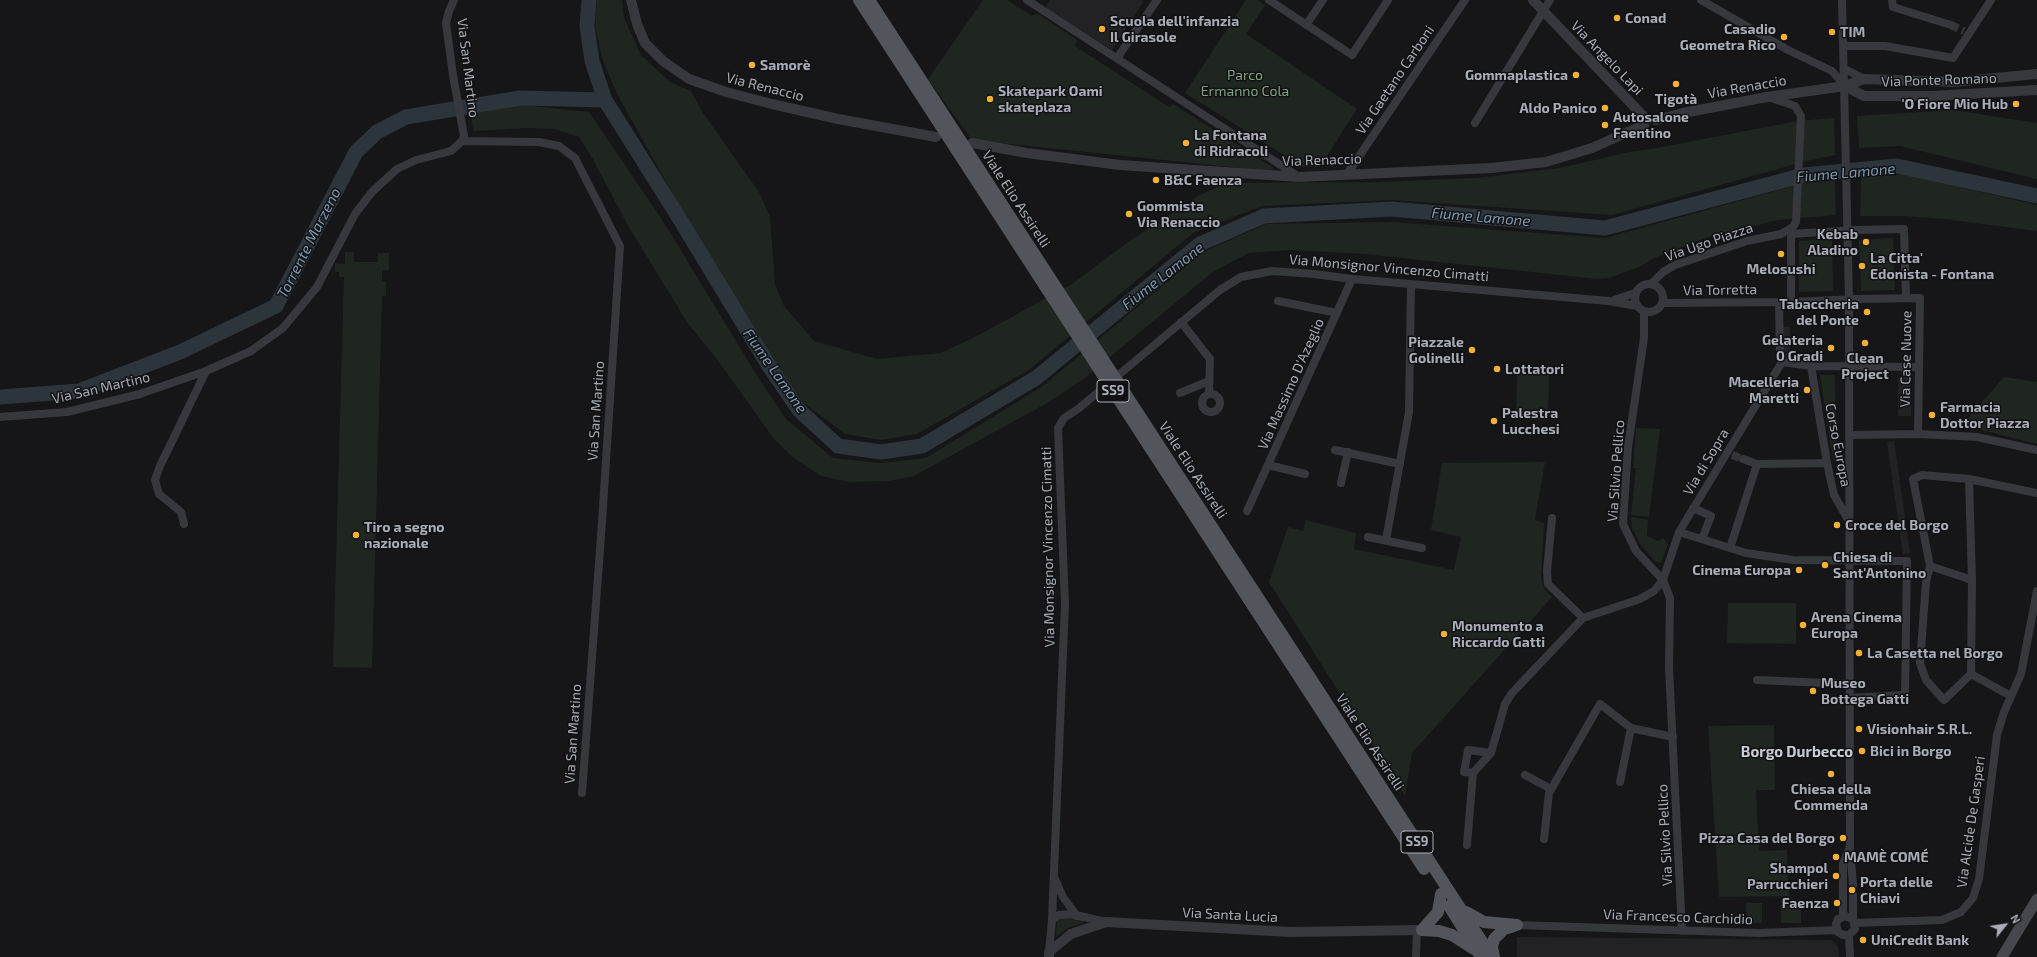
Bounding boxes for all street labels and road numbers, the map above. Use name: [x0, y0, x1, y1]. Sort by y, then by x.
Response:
street label: Via San Martino: [454, 17, 482, 119]
street label: Via Angelo Lapi: [1567, 17, 1647, 99]
street label: Via Gaetano Carboni: [1352, 22, 1438, 138]
street label: Via Renaccio: [724, 69, 806, 105]
street label: Via Ponte Romano: [1881, 70, 1997, 90]
street label: Via Renaccio: [1706, 72, 1788, 102]
street label: Viale Elio Assirelli: [978, 147, 1054, 251]
street label: Via Renaccio: [1282, 150, 1362, 170]
street label: Via Ugo Piazza: [1663, 219, 1755, 265]
street label: Via Monsignor Vincenzo Cimatti: [1288, 251, 1490, 285]
street label: Via Torretta: [1683, 281, 1757, 299]
street label: Via Case Nuove: [1897, 310, 1915, 408]
street label: Via Massimo D'Azeglio: [1254, 316, 1328, 452]
street label: Via San Martino: [584, 360, 608, 462]
street label: Via San Martino: [50, 369, 152, 407]
road number: SS9: [1097, 380, 1129, 402]
street label: Corso Europa: [1822, 402, 1854, 488]
street label: Viale Elio Assirelli: [1155, 418, 1231, 522]
street label: Via Silvio Pellico: [1604, 419, 1628, 523]
street label: Via di Sopra: [1680, 426, 1732, 498]
street label: Via Monsignor Vincenzo Cimatti: [1038, 447, 1058, 647]
street label: Via San Martino: [561, 683, 585, 785]
street label: Viale Elio Assirelli: [1332, 690, 1408, 794]
street label: Via Alcide De Gasperi: [1953, 755, 1989, 889]
street label: Via Silvio Pellico: [1654, 784, 1676, 886]
road number: SS9: [1401, 831, 1433, 853]
street label: Via Santa Lucia: [1182, 904, 1278, 926]
street label: Via Francesco Carchidio: [1603, 906, 1753, 928]

